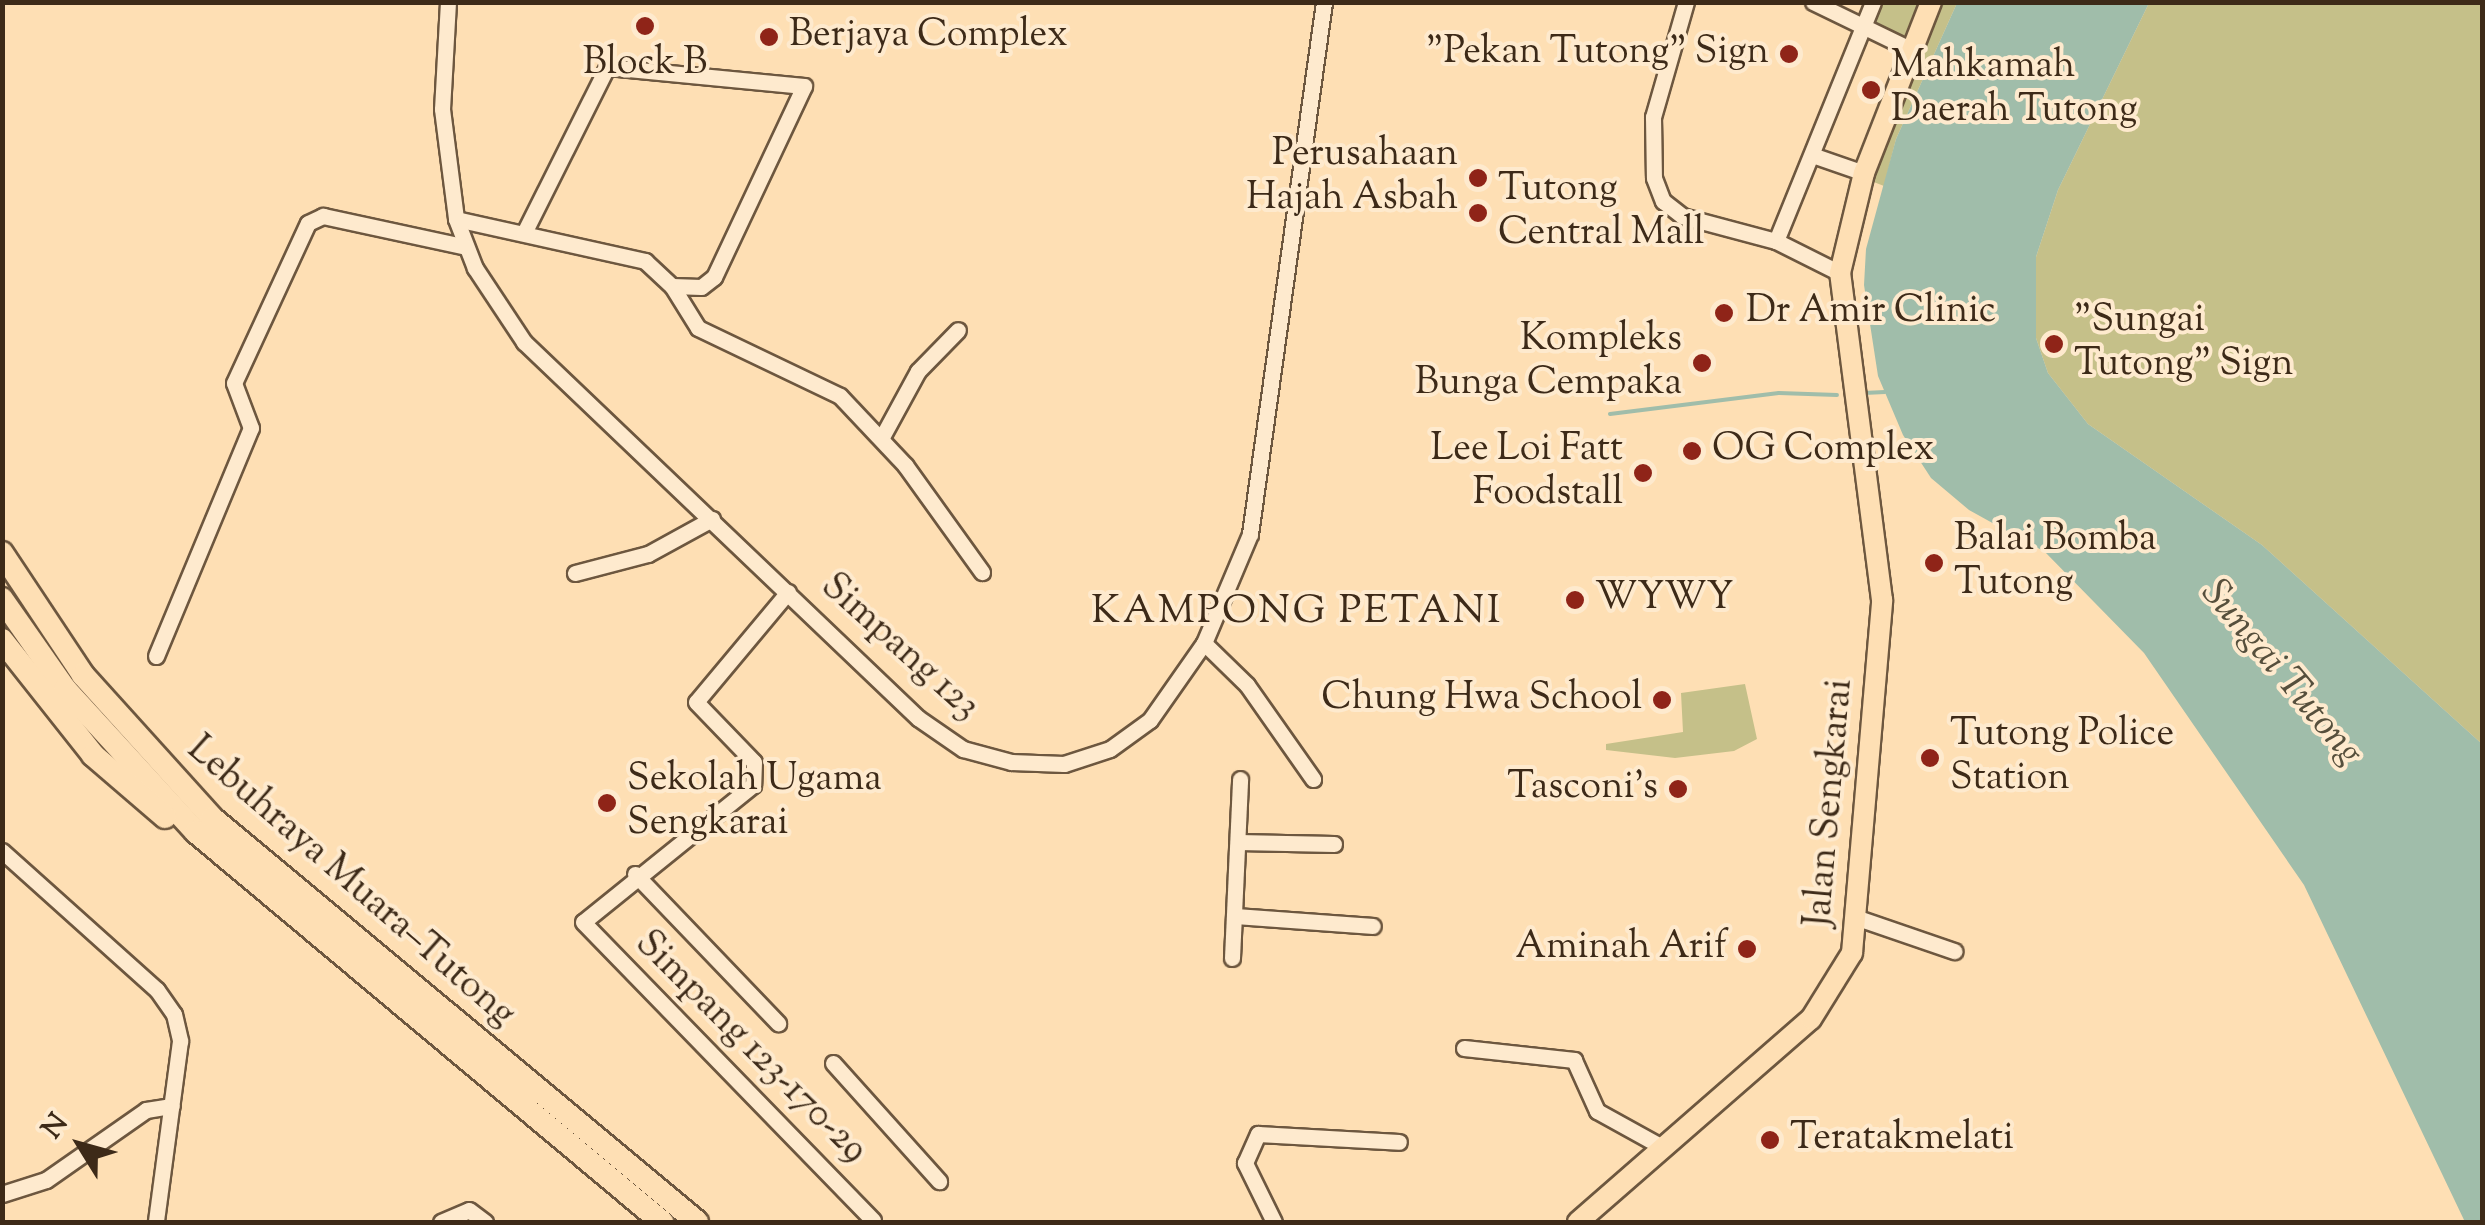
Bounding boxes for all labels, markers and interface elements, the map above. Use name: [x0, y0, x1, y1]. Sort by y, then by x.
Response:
place label: Berjaya Complex: [789, 14, 1068, 60]
marker: Block B: [634, 15, 656, 37]
marker: Berjaya Complex: [758, 26, 780, 48]
place label: "Pekan Tutong" Sign: [1426, 31, 1769, 77]
place label: Block B: [583, 42, 707, 88]
marker: "Pekan Tutong" Sign: [1778, 43, 1800, 65]
place label: Mahkamah Daerah Tutong: [1891, 45, 2138, 134]
marker: Mahkamah Daerah Tutong: [1860, 79, 1882, 101]
place label: Perusahaan Hajah Asbah: [1246, 133, 1458, 222]
marker: Perusahaan Hajah Asbah: [1467, 167, 1489, 189]
place label: Tutong Central Mall: [1498, 168, 1704, 258]
marker: Tutong Central Mall: [1467, 202, 1489, 224]
place label: Dr Amir Clinic: [1746, 290, 1996, 336]
place label: "Sungai Tutong" Sign: [2074, 299, 2293, 388]
marker: Dr Amir Clinic: [1711, 300, 1737, 326]
place label: Kompleks Bunga Cempaka: [1415, 318, 1682, 408]
marker: "Sungai Tutong" Sign: [2043, 333, 2065, 355]
marker: Kompleks Bunga Cempaka: [1691, 352, 1713, 374]
place label: Lee Loi Fatt Foodstall: [1430, 428, 1623, 518]
place label: OG Complex: [1712, 428, 1934, 474]
marker: OG Complex: [1681, 440, 1703, 462]
marker: Lee Loi Fatt Foodstall: [1632, 462, 1654, 484]
place label: Balai Bomba Tutong: [1954, 518, 2157, 608]
marker: Balai Bomba Tutong: [1923, 552, 1945, 574]
street label: Simpang 123: [810, 565, 988, 731]
water label: Sungai Tutong: [2189, 571, 2373, 777]
place label: WYWY: [1595, 577, 1733, 623]
district label: KAMPONG PETANI: [1091, 589, 1503, 637]
marker: WYWY: [1564, 589, 1586, 611]
place label: Chung Hwa School: [1321, 677, 1642, 723]
street label: Jalan Sengkarai: [1797, 677, 1865, 929]
marker: Chung Hwa School: [1651, 689, 1673, 711]
place label: Tutong Police Station: [1950, 713, 2174, 802]
street label: Lebuhraya Muara–Tutong: [176, 728, 524, 1038]
marker: Tutong Police Station: [1919, 747, 1941, 769]
place label: Sekolah Ugama Sengkarai: [627, 758, 882, 848]
place label: Tasconi's: [1507, 766, 1658, 812]
marker: Tasconi's: [1667, 778, 1689, 800]
marker: Sekolah Ugama Sengkarai: [596, 792, 618, 814]
street label: Simpang 123-170-29: [624, 922, 876, 1174]
place label: Aminah Arif: [1515, 926, 1727, 972]
marker: Aminah Arif: [1736, 938, 1758, 960]
north arrow: [30, 1095, 130, 1195]
text: N: [33, 1106, 79, 1148]
place label: Teratakmelati: [1790, 1117, 2014, 1163]
marker: Teratakmelati: [1759, 1129, 1781, 1151]

